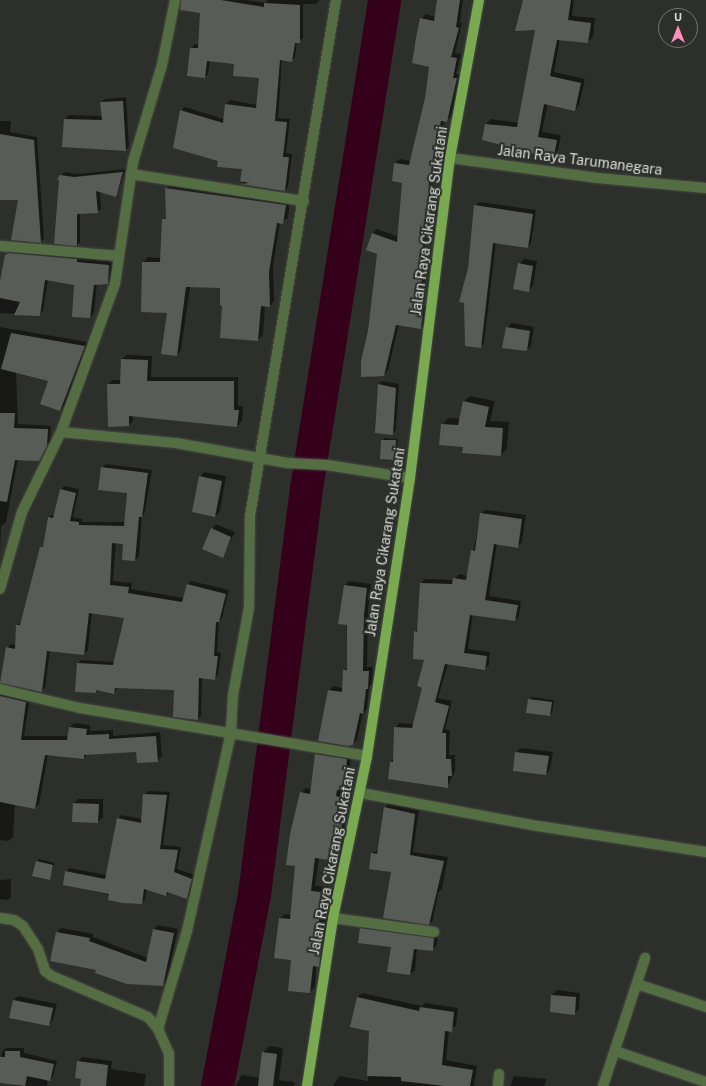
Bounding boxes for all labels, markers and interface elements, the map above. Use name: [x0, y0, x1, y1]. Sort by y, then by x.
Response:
north arrow: [658, 8, 698, 48]
text: U: [674, 11, 682, 23]
street label: Jalan Raya Cikarang Sukatani: [407, 125, 451, 317]
street label: Jalan Raya Tarumanegara: [497, 142, 663, 178]
street label: Jalan Raya Cikarang Sukatani: [362, 446, 408, 638]
street label: Jalan Raya Cikarang Sukatani: [306, 766, 358, 956]

